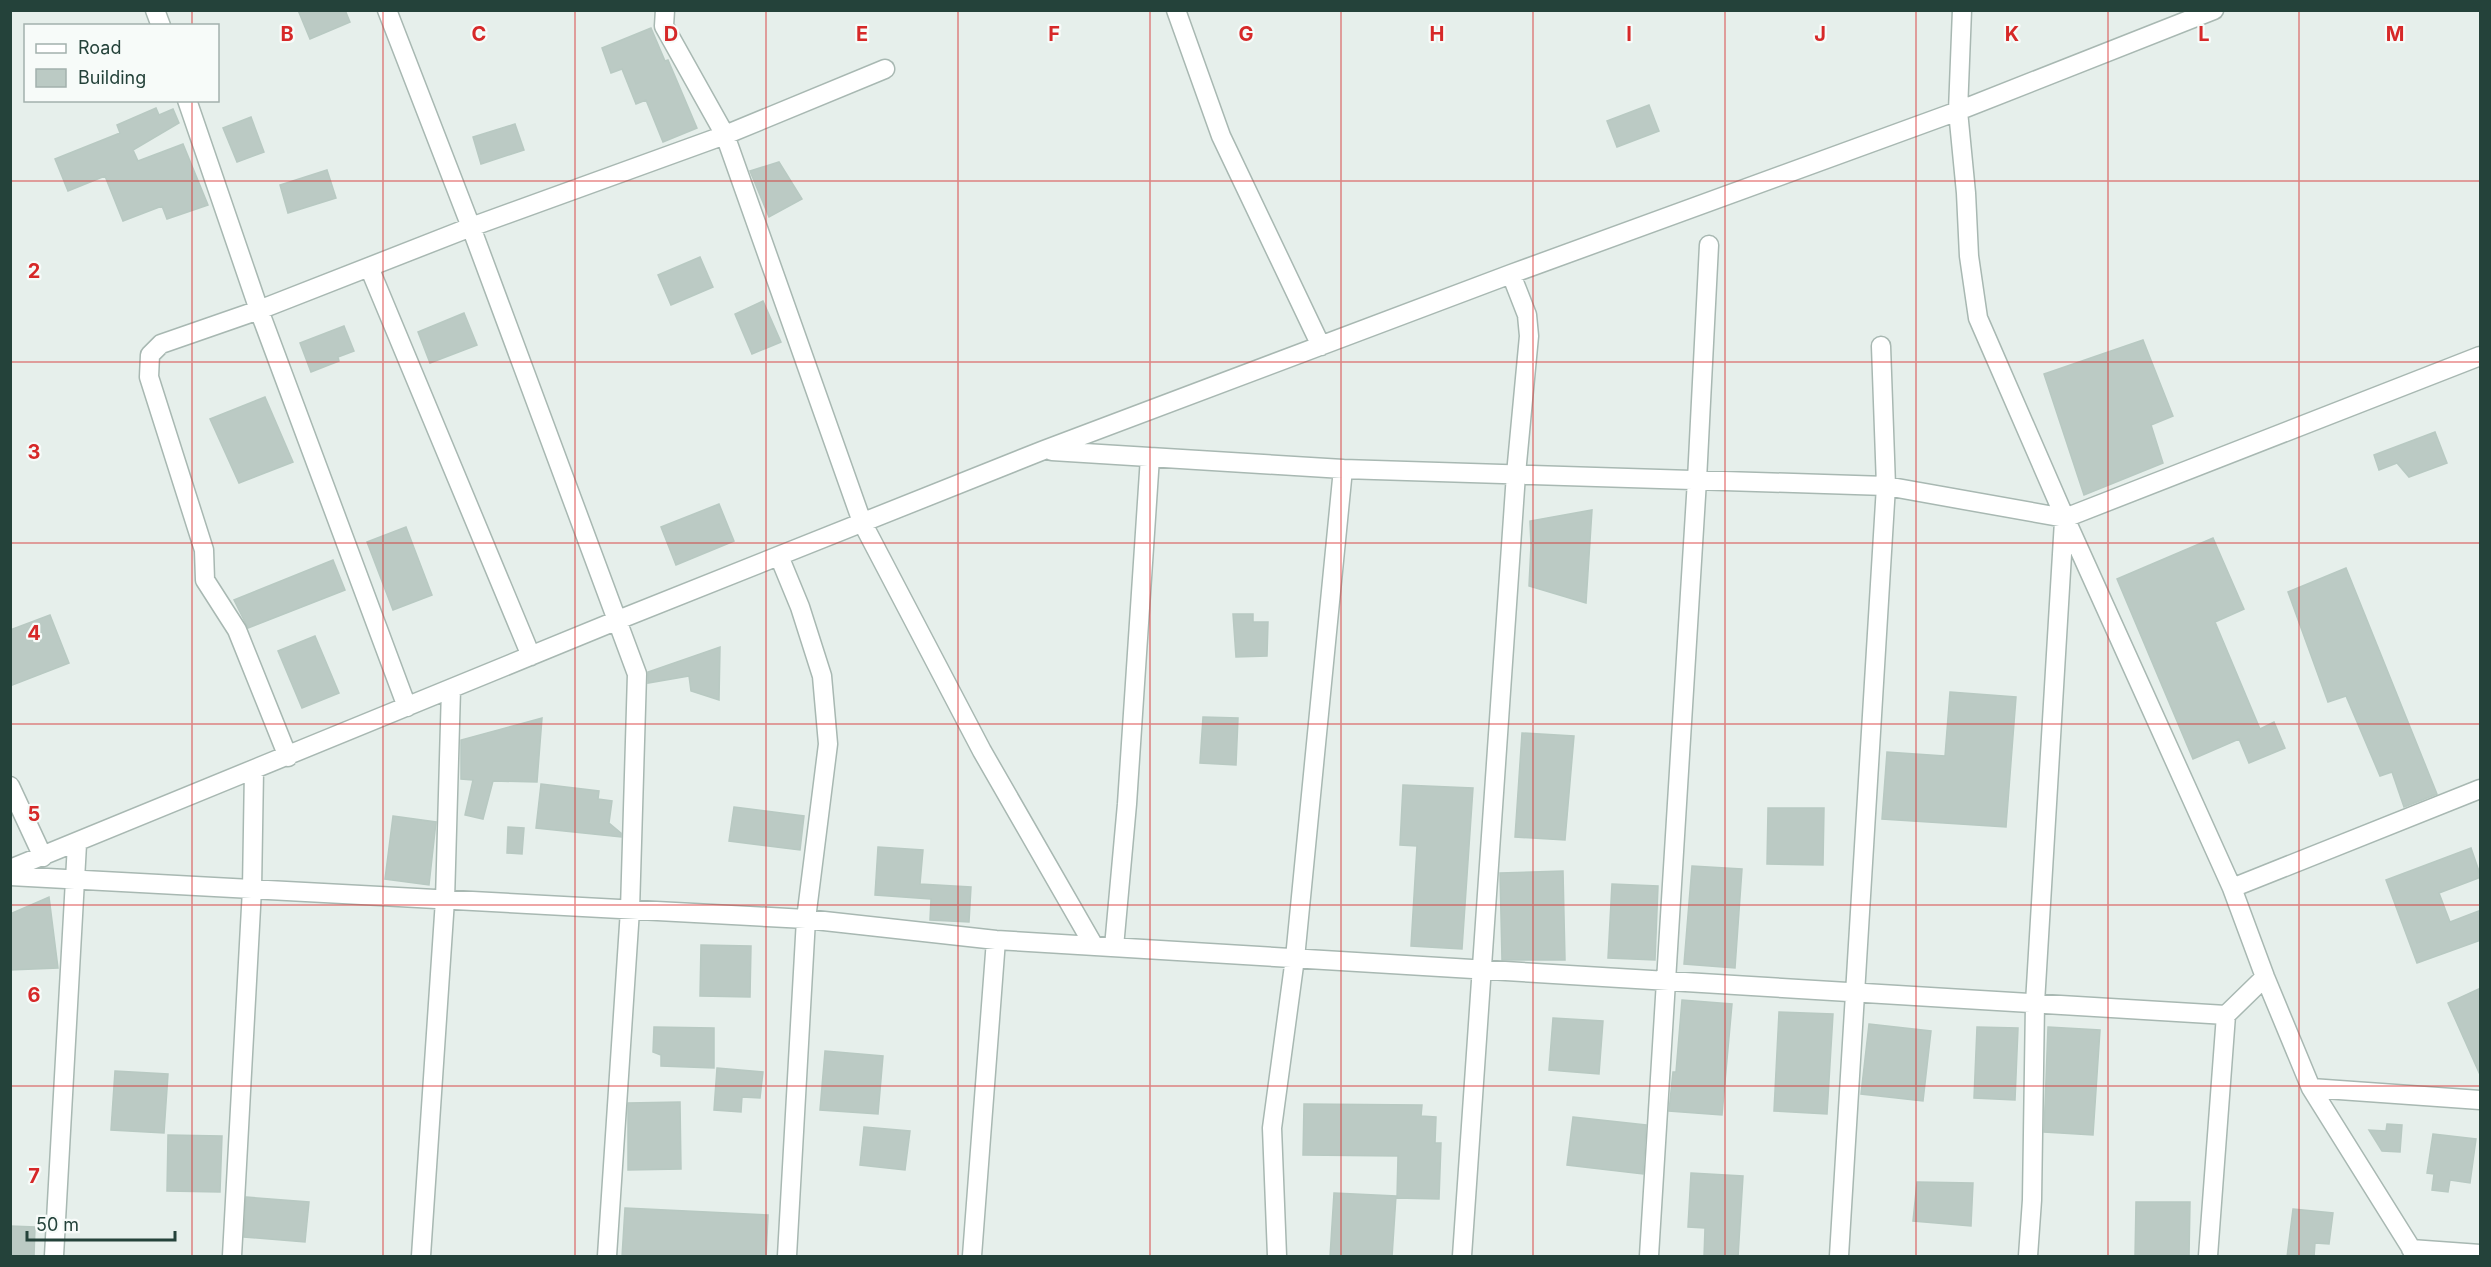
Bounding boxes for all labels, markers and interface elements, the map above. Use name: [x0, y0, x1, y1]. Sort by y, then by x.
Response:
text: B: [280, 22, 294, 46]
text: C: [472, 22, 486, 46]
text: D: [664, 22, 678, 46]
text: E: [856, 22, 868, 46]
text: F: [1048, 22, 1060, 46]
text: G: [1238, 22, 1254, 46]
text: H: [1430, 22, 1444, 46]
text: I: [1626, 22, 1632, 46]
text: J: [1814, 22, 1826, 46]
text: K: [2005, 22, 2019, 46]
text: L: [2198, 22, 2210, 46]
text: M: [2386, 22, 2404, 46]
legend: [24, 24, 219, 102]
text: Road: [78, 37, 121, 58]
text: Building: [78, 67, 146, 88]
text: 2: [28, 259, 40, 283]
text: 3: [28, 440, 40, 464]
text: 4: [27, 621, 41, 645]
text: 5: [28, 802, 40, 826]
text: 6: [28, 983, 41, 1007]
text: 7: [28, 1164, 40, 1188]
scale bar: [27, 1204, 176, 1242]
text: 50 m: [36, 1214, 79, 1235]

